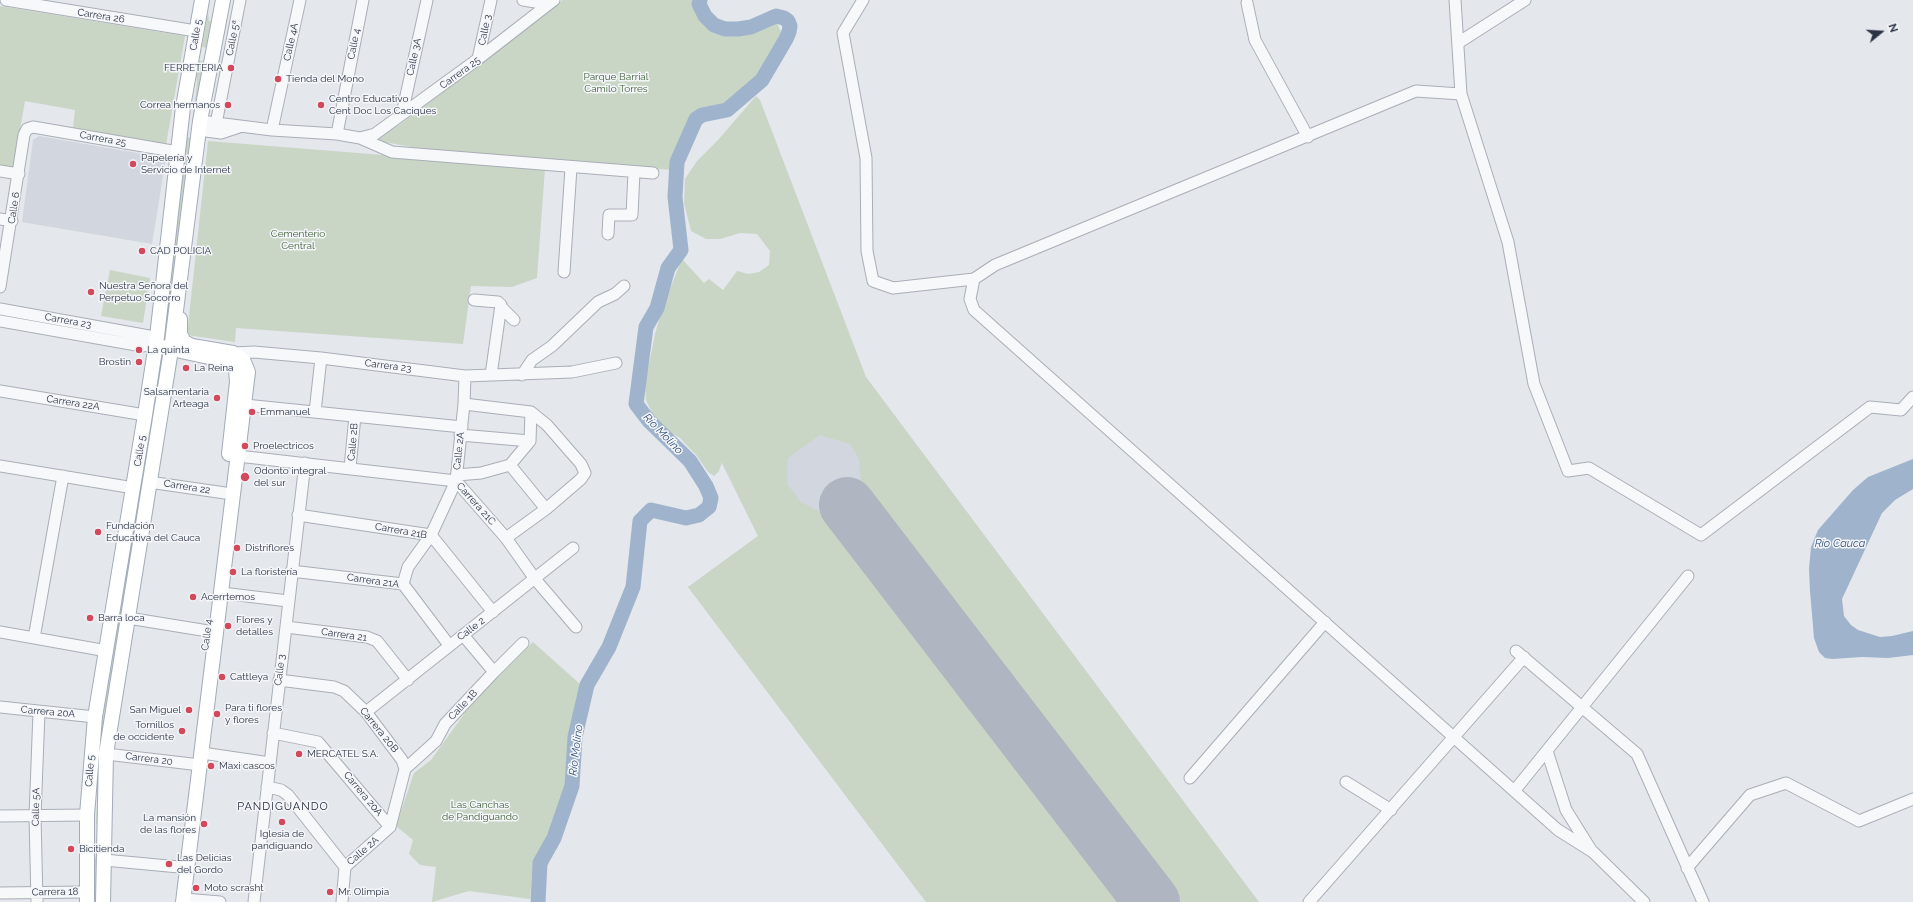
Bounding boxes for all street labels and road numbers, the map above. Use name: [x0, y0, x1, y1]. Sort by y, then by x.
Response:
street label: Carrera 26: [76, 6, 126, 26]
street label: Calle 3: [476, 13, 494, 47]
street label: Calle 5: [187, 18, 205, 52]
street label: Calle 5ª: [224, 19, 242, 57]
street label: Calle 4A: [281, 22, 301, 62]
street label: Calle 4: [345, 27, 363, 61]
street label: Calle 3A: [404, 37, 424, 77]
street label: Carrera 25: [437, 54, 483, 92]
street label: Carrera 25: [79, 129, 127, 149]
street label: Calle 6: [6, 191, 22, 225]
street label: Carrera 23: [44, 311, 92, 331]
street label: Carrera 23: [364, 357, 412, 375]
street label: Carrera 22A: [46, 393, 100, 413]
street label: Calle 2B: [345, 423, 361, 461]
street label: Calle 2A: [451, 431, 467, 471]
street label: Calle 5: [132, 434, 148, 468]
street label: Carrera 22: [163, 477, 211, 497]
street label: Carrera 21C: [454, 480, 498, 528]
street label: Carrera 21B: [374, 521, 428, 541]
street label: Carrera 21A: [346, 571, 400, 591]
street label: Calle 2: [455, 615, 487, 643]
street label: Calle 4: [199, 619, 215, 651]
street label: Carrera 21: [320, 626, 368, 644]
street label: Calle 3: [272, 654, 288, 686]
street label: Calle 1B: [446, 687, 480, 723]
street label: Carrera 20A: [20, 704, 76, 720]
street label: Carrera 20B: [357, 705, 401, 755]
street label: Carrera 20: [125, 750, 173, 768]
street label: Calle 5: [83, 755, 97, 787]
street label: Carrera 20A: [341, 769, 385, 819]
street label: Calle 5A: [30, 788, 42, 826]
street label: Calle 2A: [345, 834, 381, 868]
street label: Carrera 18: [32, 886, 78, 898]

